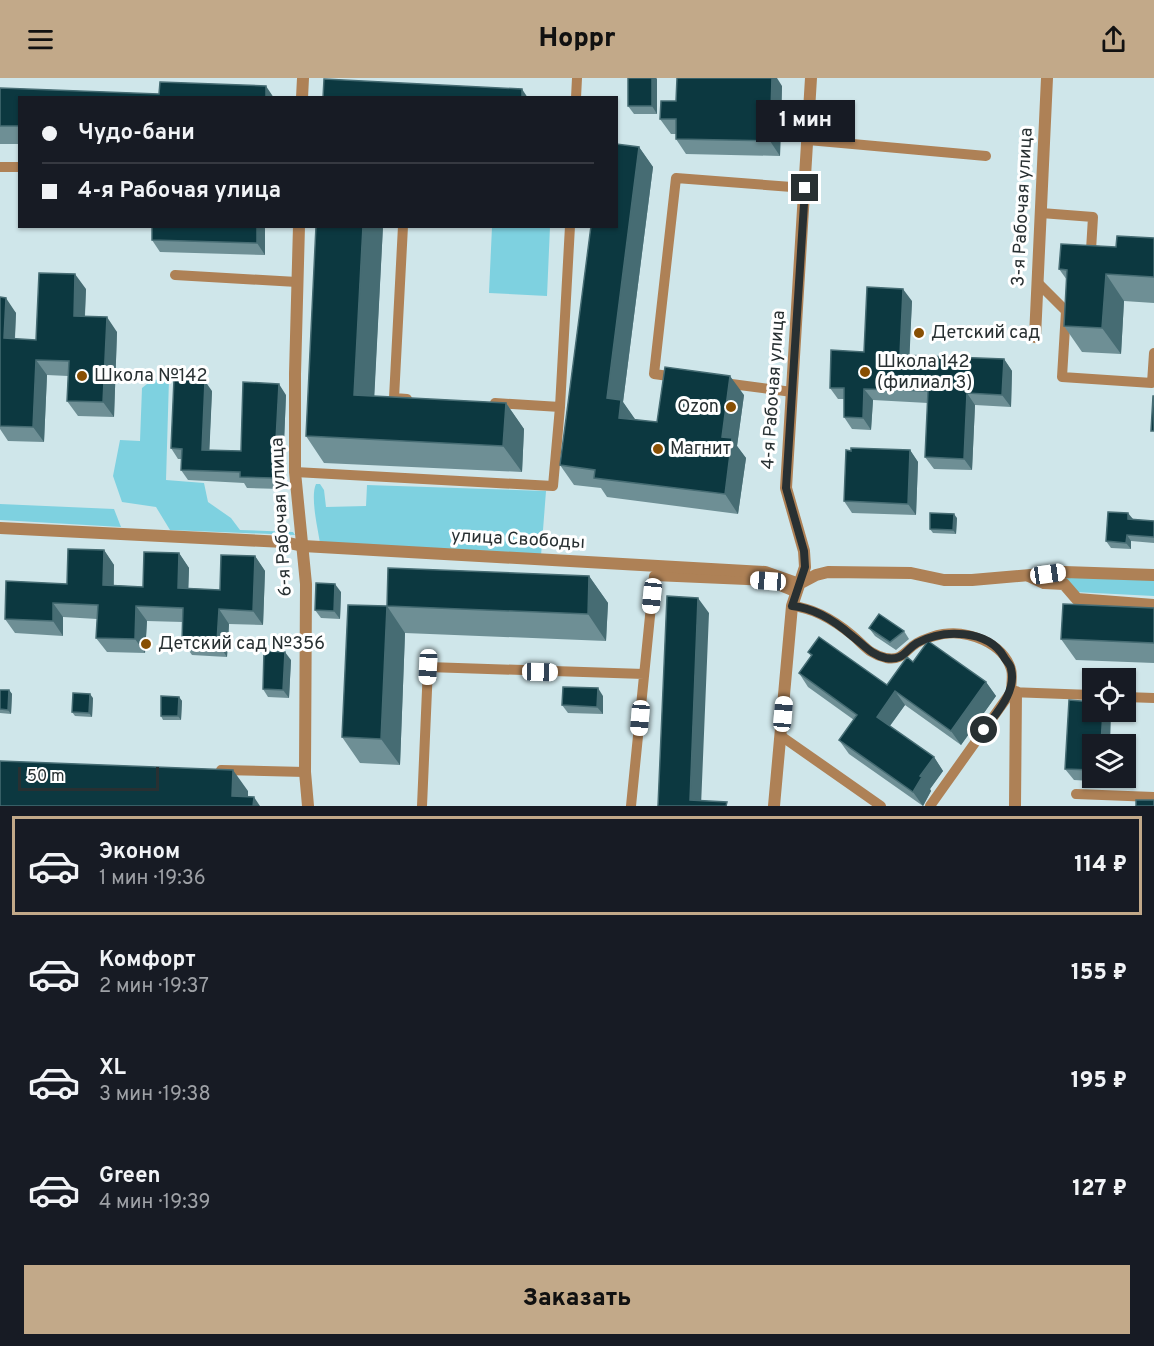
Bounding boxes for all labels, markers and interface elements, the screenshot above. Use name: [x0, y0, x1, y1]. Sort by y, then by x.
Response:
text: Hoppr: [538, 22, 616, 56]
icon: menu: [24, 23, 57, 56]
icon: share: [1097, 23, 1130, 56]
callout: 1 мин: [756, 101, 854, 143]
text: 1 мин: [779, 108, 832, 134]
text: Чудо-бани: [78, 120, 195, 147]
street label: 3-я Рабочая улица: [1007, 127, 1039, 287]
route end: [791, 174, 818, 201]
text: 4-я Рабочая улица: [78, 178, 281, 205]
street label: 4-я Рабочая улица: [757, 310, 791, 470]
place label: Детский сад: [931, 322, 1040, 345]
marker: Детский сад: [912, 326, 926, 340]
place label: Школа 142 (филиал 3): [877, 351, 972, 395]
place label: Школа №142: [94, 365, 207, 388]
marker: Школа 142 (филиал 3): [858, 365, 872, 379]
marker: Школа №142: [75, 369, 89, 383]
place label: Ozon: [677, 396, 719, 419]
marker: Ozon: [724, 400, 738, 414]
street label: 6-я Рабочая улица: [266, 437, 298, 597]
place label: Магнит: [670, 438, 731, 461]
marker: Магнит: [651, 442, 665, 456]
street label: улица Свободы: [450, 525, 586, 555]
car: [1029, 563, 1067, 585]
car: [749, 571, 787, 591]
car: [641, 577, 663, 615]
place label: Детский сад №356: [158, 633, 325, 656]
marker: Детский сад №356: [139, 637, 153, 651]
car: [418, 649, 438, 685]
car: [522, 663, 558, 681]
map controls: [1082, 668, 1136, 788]
button: locate: [1082, 668, 1136, 722]
car: [772, 695, 794, 733]
car: [629, 699, 651, 737]
route start: [970, 716, 997, 743]
button: layers: [1082, 734, 1136, 788]
scale bar: [18, 764, 159, 792]
text: 50 m: [27, 767, 65, 787]
icon: car: [27, 839, 81, 893]
text: Эконом: [99, 839, 180, 866]
text: 114 ₽: [1074, 852, 1127, 879]
text: 1 мин · 19:36: [99, 866, 206, 892]
icon: car: [27, 947, 81, 1001]
text: Комфорт: [99, 947, 196, 974]
text: 155 ₽: [1071, 960, 1127, 987]
text: 2 мин · 19:37: [99, 974, 209, 1000]
icon: car: [27, 1055, 81, 1109]
text: XL: [99, 1055, 126, 1082]
text: 195 ₽: [1071, 1068, 1127, 1095]
text: 3 мин · 19:38: [99, 1082, 211, 1108]
icon: car: [27, 1163, 81, 1217]
text: Green: [99, 1163, 161, 1190]
text: 127 ₽: [1072, 1176, 1127, 1203]
text: 4 мин · 19:39: [99, 1190, 210, 1216]
button: Заказать: [24, 1265, 1130, 1334]

